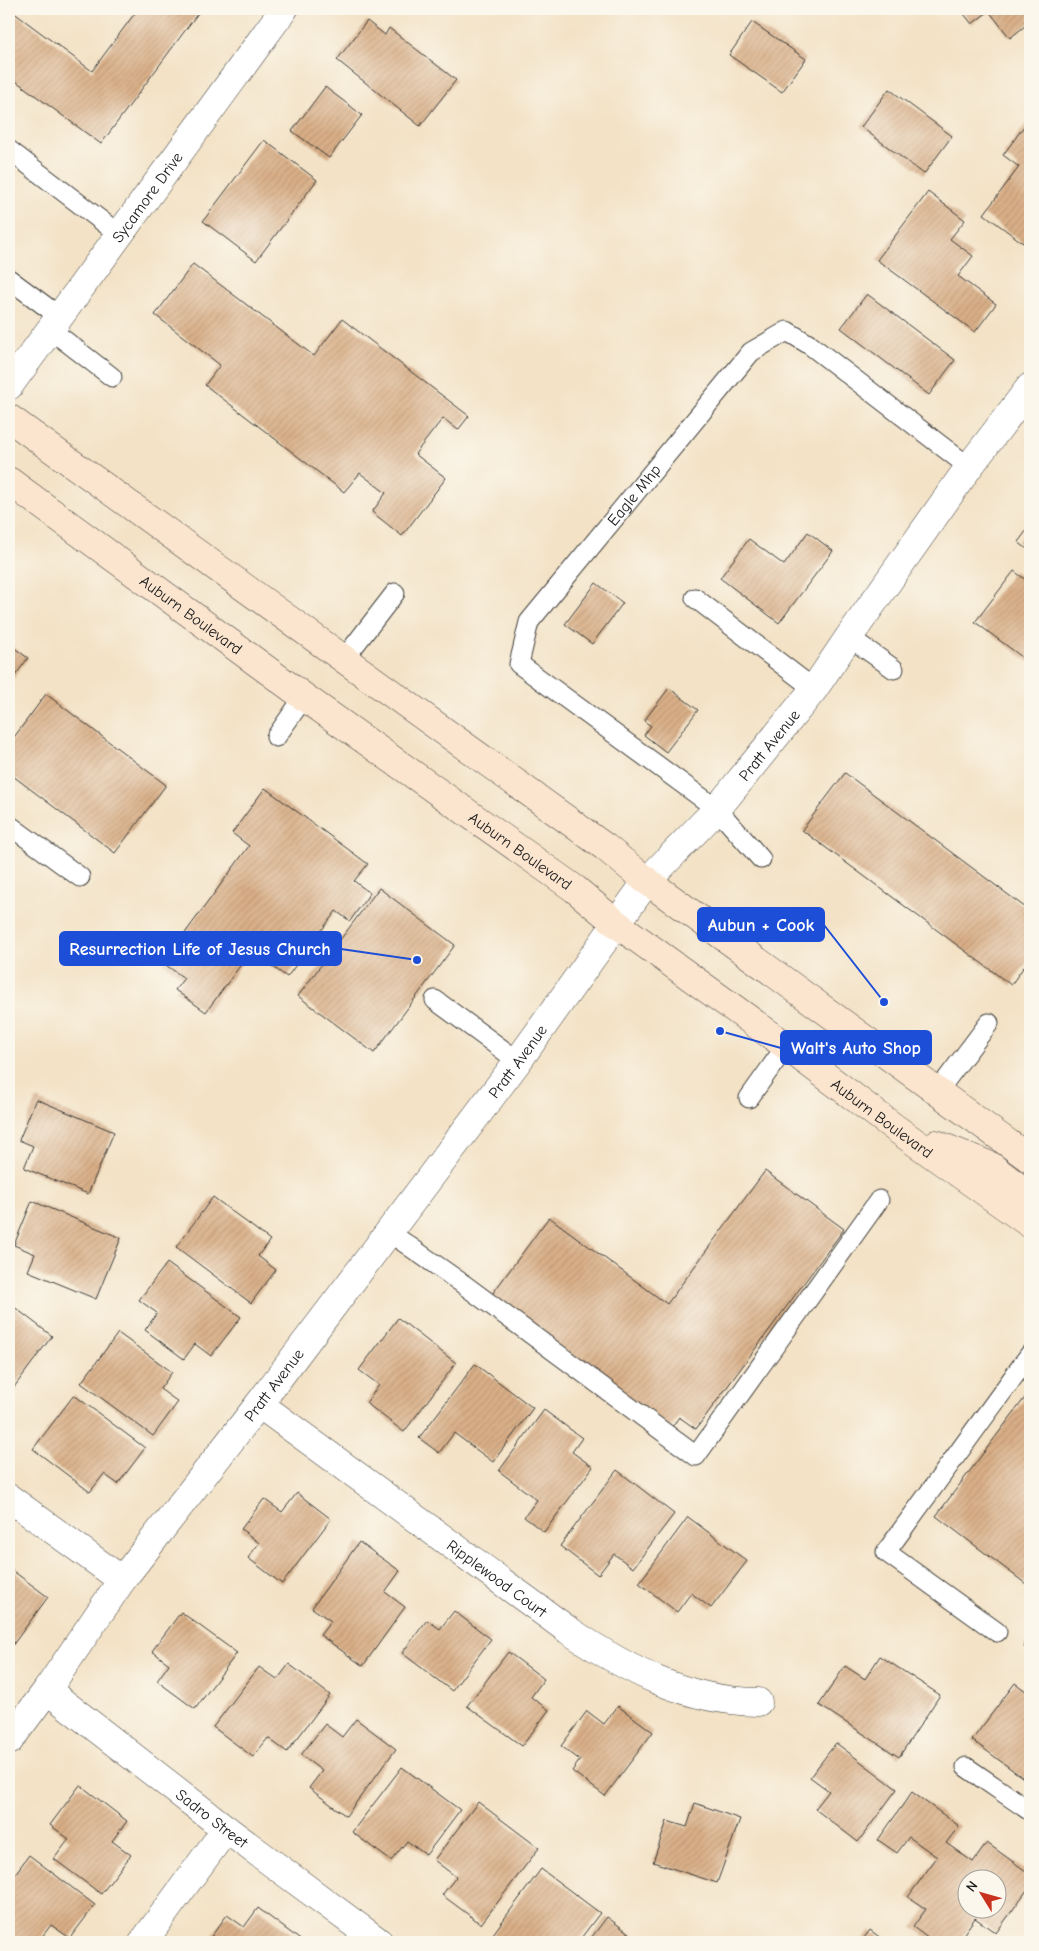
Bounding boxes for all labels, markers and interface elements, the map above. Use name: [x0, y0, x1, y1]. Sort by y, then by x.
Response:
street label: Sycamore Drive: [109, 149, 187, 246]
street label: Eagle Mhp: [604, 461, 665, 530]
street label: Auburn Boulevard: [136, 572, 245, 659]
street label: Pratt Avenue: [735, 706, 804, 785]
street label: Auburn Boulevard: [465, 809, 575, 894]
callout: Aubun + Cook: [698, 908, 824, 941]
text: Aubun + Cook: [708, 915, 815, 936]
callout: Resurrection Life of Jesus Church: [60, 932, 341, 965]
text: Resurrection Life of Jesus Church: [69, 939, 331, 960]
street label: Pratt Avenue: [485, 1022, 551, 1102]
callout: Walt's Auto Shop: [781, 1031, 931, 1064]
text: Walt's Auto Shop: [791, 1038, 921, 1059]
street label: Auburn Boulevard: [827, 1075, 936, 1162]
street label: Pratt Avenue: [241, 1345, 308, 1425]
street label: Ripplewood Court: [443, 1537, 550, 1622]
street label: Sadro Street: [172, 1786, 251, 1852]
north arrow: [956, 1868, 1006, 1918]
text: N: [962, 1878, 982, 1895]

